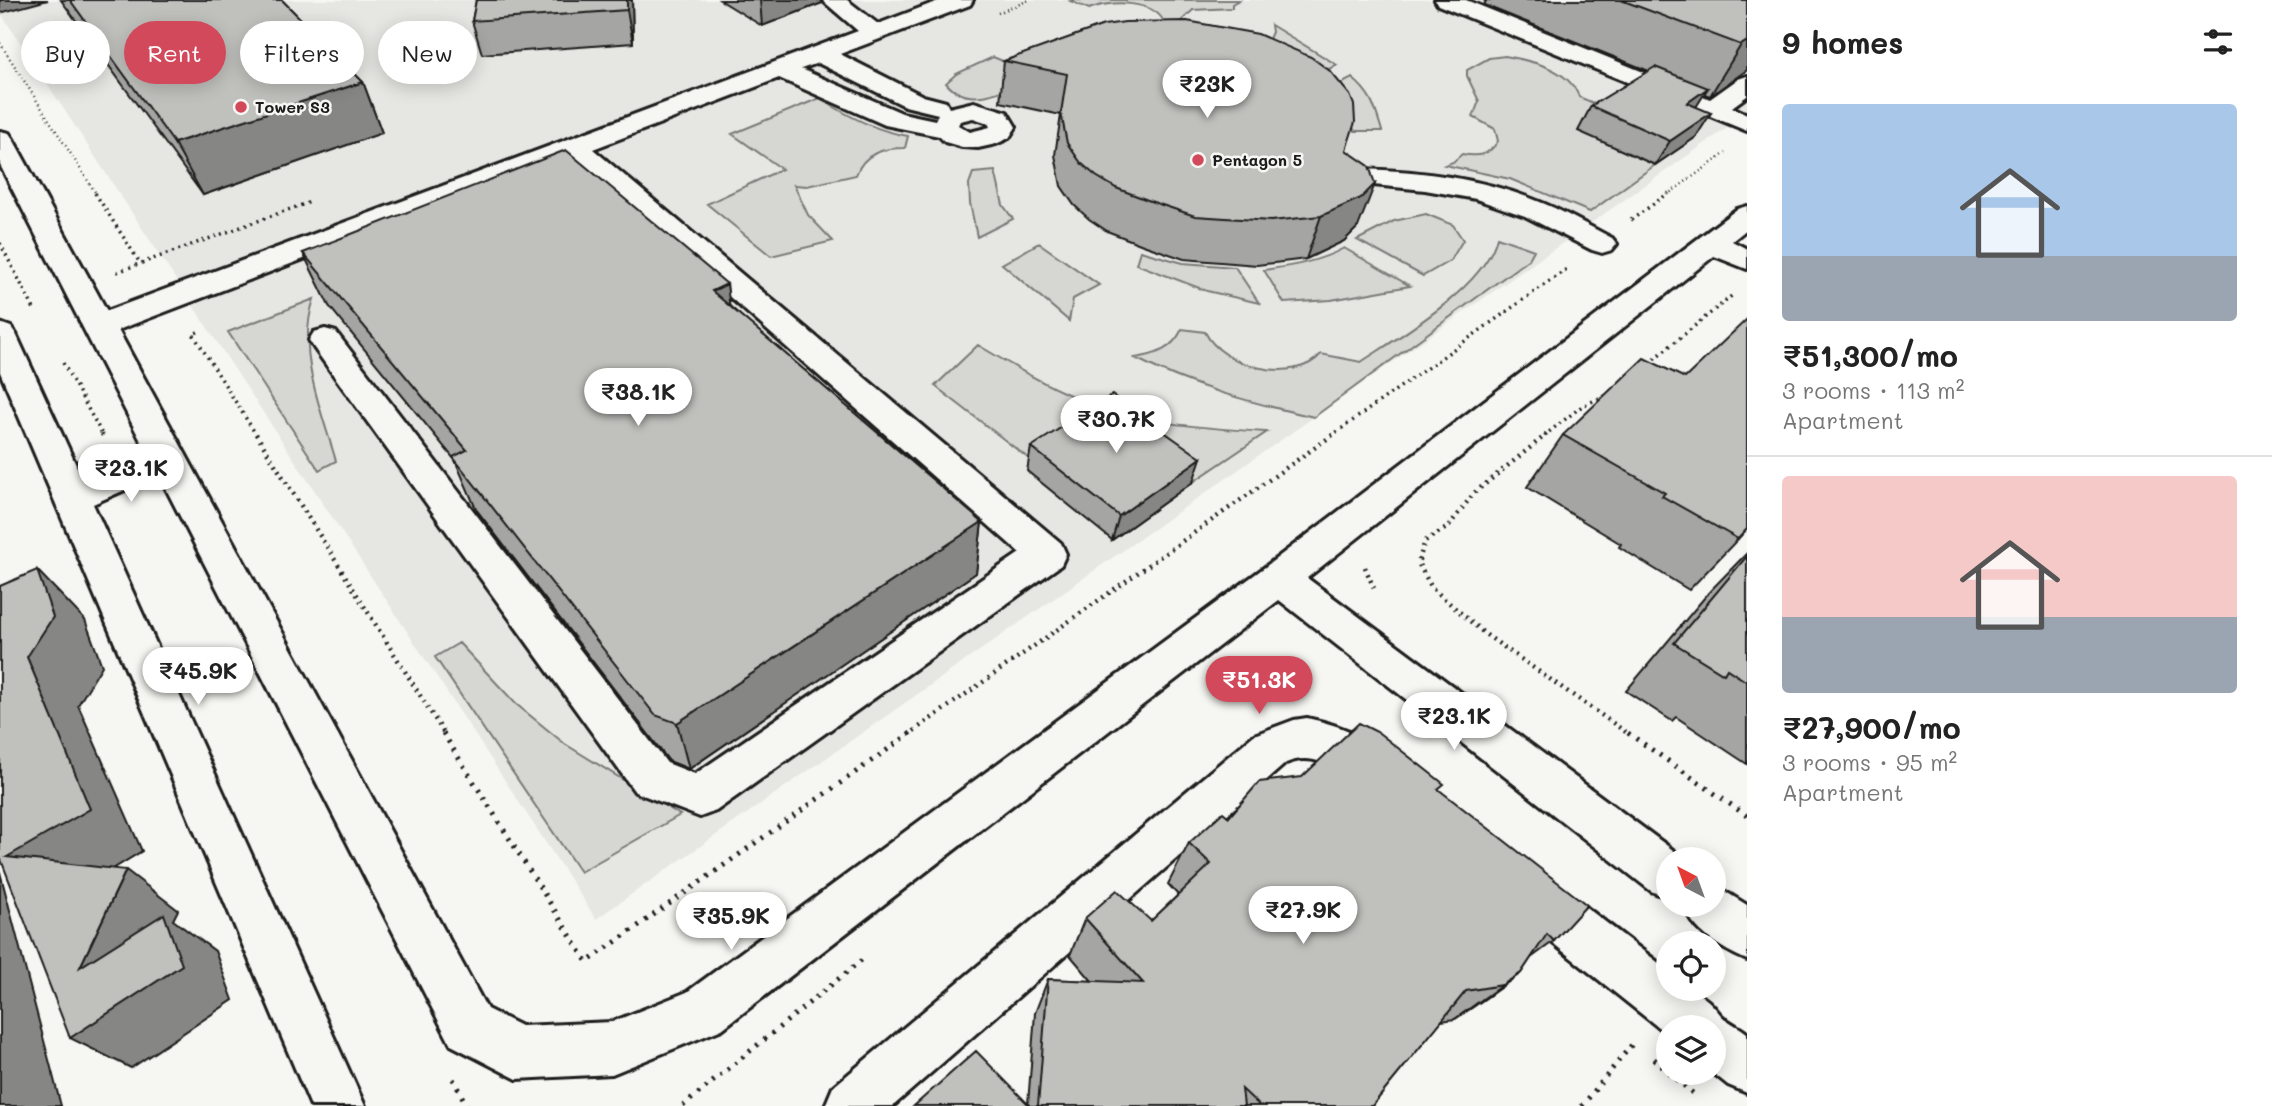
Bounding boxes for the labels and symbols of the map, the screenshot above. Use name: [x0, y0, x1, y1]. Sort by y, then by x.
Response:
pin: ₹23K: [1166, 60, 1248, 120]
place label: Tower S3: [255, 96, 330, 117]
marker: Tower S3: [233, 99, 249, 115]
place label: Pentagon 5: [1212, 149, 1302, 170]
marker: Pentagon 5: [1190, 152, 1206, 168]
pin: ₹38.1K: [581, 368, 695, 428]
pin: ₹30.7K: [1059, 396, 1173, 455]
pin: ₹23.1K: [74, 444, 188, 504]
pin: ₹45.9K: [141, 648, 255, 707]
pin: ₹51.3K: [1202, 656, 1316, 716]
pin: ₹23.1K: [1397, 692, 1511, 752]
north arrow: [1656, 847, 1726, 917]
pin: ₹27.9K: [1246, 886, 1360, 946]
pin: ₹35.9K: [674, 892, 788, 952]

